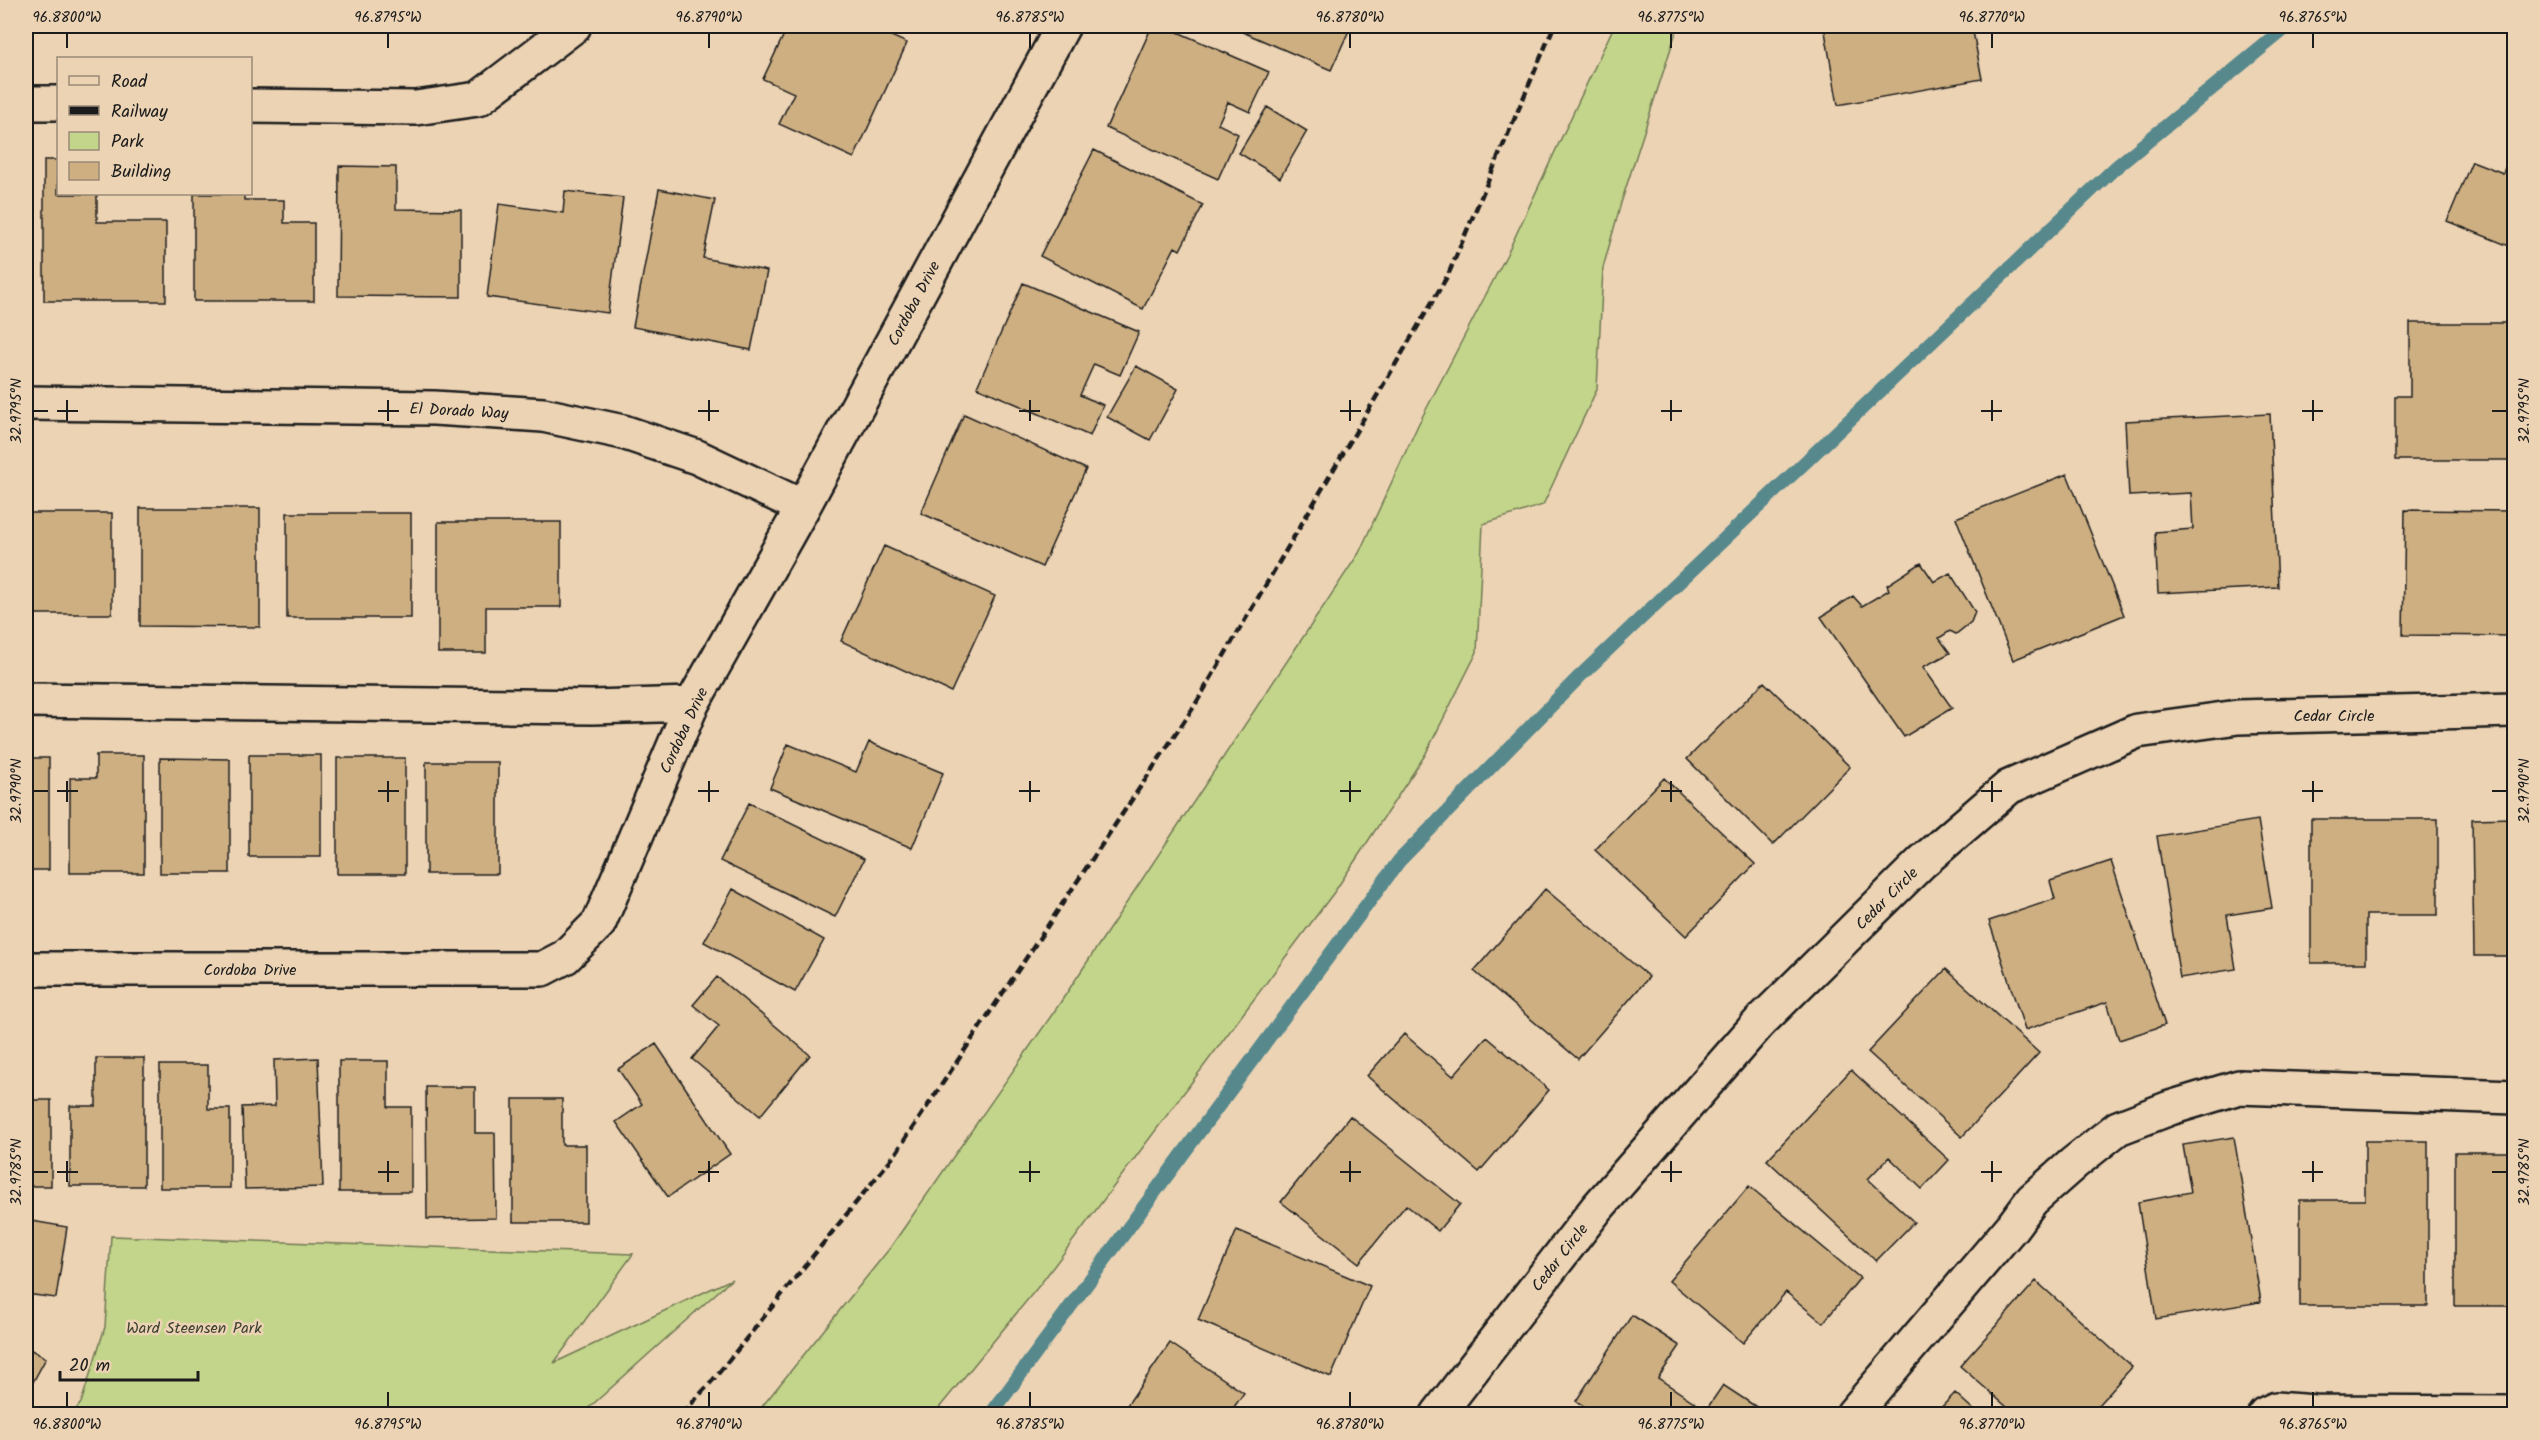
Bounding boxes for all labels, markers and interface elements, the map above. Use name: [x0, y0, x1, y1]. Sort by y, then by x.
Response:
text: 96.8800°W: [32, 6, 102, 30]
text: 96.8795°W: [354, 6, 422, 30]
text: 96.8790°W: [676, 6, 743, 30]
text: 96.8785°W: [995, 6, 1065, 30]
text: 96.8780°W: [1316, 6, 1385, 30]
text: 96.8775°W: [1638, 6, 1705, 30]
text: 96.8770°W: [1959, 6, 2025, 30]
text: 96.8765°W: [2279, 6, 2347, 30]
legend: [57, 57, 252, 195]
text: Road: [111, 68, 148, 97]
text: Railway: [111, 98, 168, 127]
text: Park: [111, 128, 144, 157]
text: Building: [111, 158, 171, 187]
street label: Cordoba Drive: [881, 257, 947, 351]
text: 32.9795°N: [5, 378, 29, 444]
text: 32.9795°N: [2513, 378, 2537, 444]
street label: El Dorado Way: [409, 396, 510, 427]
street label: Cordoba Drive: [653, 683, 715, 778]
street label: Cedar Circle: [2294, 704, 2374, 729]
text: 32.9790°N: [5, 758, 29, 824]
text: 32.9790°N: [2513, 758, 2537, 824]
street label: Cedar Circle: [1850, 862, 1925, 937]
street label: Cordoba Drive: [203, 958, 297, 983]
text: 32.9785°N: [5, 1138, 29, 1206]
text: 32.9785°N: [2513, 1138, 2537, 1206]
street label: Cedar Circle: [1525, 1218, 1595, 1298]
park label: Ward Steensen Park: [126, 1316, 262, 1341]
scale bar: [60, 1344, 198, 1382]
text: 20 m: [69, 1352, 110, 1381]
text: 96.8800°W: [32, 1413, 102, 1437]
text: 96.8795°W: [354, 1413, 422, 1437]
text: 96.8790°W: [676, 1413, 743, 1437]
text: 96.8785°W: [995, 1413, 1065, 1437]
text: 96.8780°W: [1316, 1413, 1385, 1437]
text: 96.8775°W: [1638, 1413, 1705, 1437]
text: 96.8770°W: [1959, 1413, 2025, 1437]
text: 96.8765°W: [2279, 1413, 2347, 1437]

